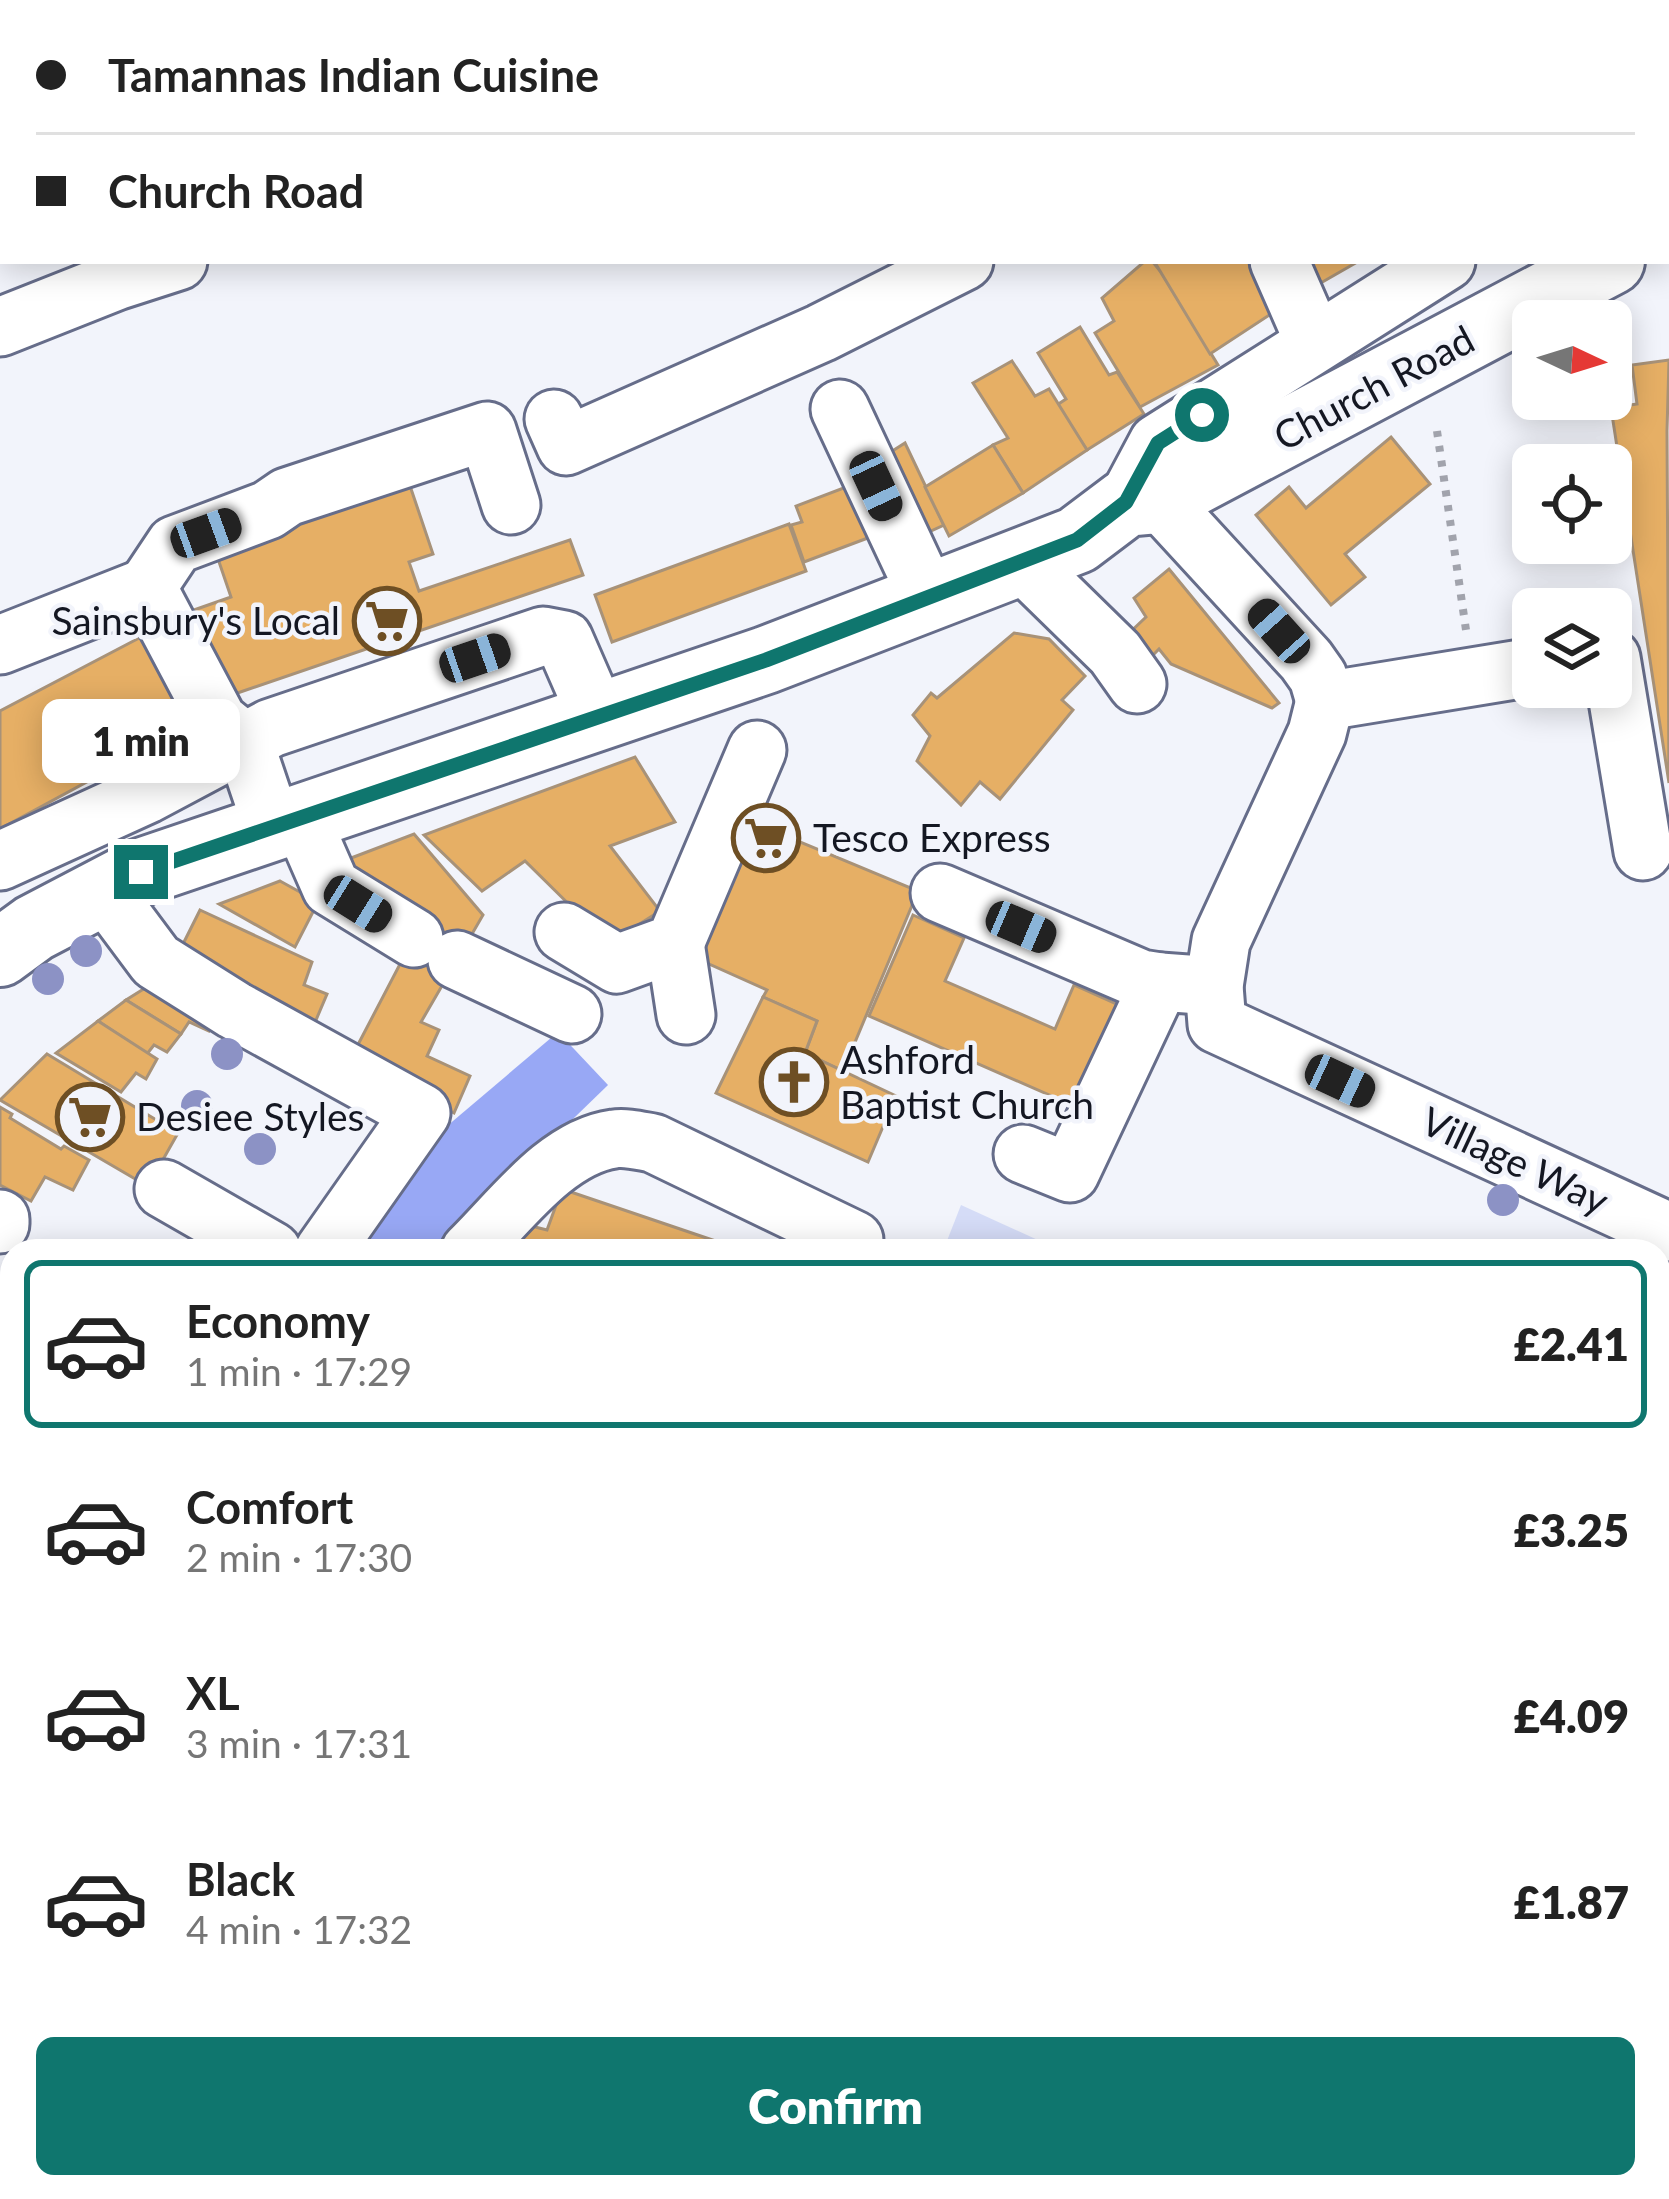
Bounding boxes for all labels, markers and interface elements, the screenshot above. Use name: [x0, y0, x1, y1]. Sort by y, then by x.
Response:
text: Tamannas Indian Cuisine: [108, 48, 599, 102]
text: Church Road: [108, 164, 364, 218]
north arrow: [1512, 300, 1632, 420]
map controls: [1512, 300, 1632, 708]
street label: Church Road: [1266, 315, 1481, 459]
route start: [1175, 388, 1229, 442]
button: locate: [1512, 444, 1632, 564]
car: [844, 446, 908, 526]
car: [166, 504, 246, 562]
supermarket icon: Sainsbury's Local: [352, 586, 422, 656]
button: layers: [1512, 588, 1632, 708]
car: [1242, 592, 1316, 670]
place label: Sainsbury's Local: [51, 597, 340, 643]
car: [435, 629, 515, 687]
callout: 1 min: [42, 698, 240, 782]
text: 1 min: [92, 718, 190, 764]
supermarket icon: Tesco Express: [731, 803, 801, 873]
place label: Tesco Express: [813, 814, 1051, 860]
route end: [114, 845, 168, 899]
car: [318, 870, 398, 938]
car: [981, 896, 1061, 958]
place label: Ashford Baptist Church: [840, 1036, 1094, 1127]
church icon: Ashford Baptist Church: [759, 1047, 829, 1117]
car: [1300, 1049, 1380, 1113]
supermarket icon: Desiee Styles: [55, 1082, 125, 1152]
place label: Desiee Styles: [136, 1093, 364, 1139]
street label: Village Way: [1415, 1097, 1616, 1223]
icon: car: [42, 1290, 150, 1398]
text: Economy: [186, 1294, 370, 1348]
text: £2.41: [1514, 1317, 1629, 1371]
text: 1 min · 17:29: [186, 1348, 412, 1394]
icon: car: [42, 1476, 150, 1584]
text: Comfort: [186, 1480, 353, 1534]
text: £3.25: [1514, 1503, 1629, 1557]
text: 2 min · 17:30: [186, 1534, 412, 1580]
icon: car: [42, 1662, 150, 1770]
text: XL: [186, 1666, 240, 1720]
text: £4.09: [1514, 1689, 1629, 1743]
text: 3 min · 17:31: [186, 1720, 412, 1766]
icon: car: [42, 1848, 150, 1956]
text: Black: [186, 1852, 295, 1906]
text: £1.87: [1514, 1875, 1629, 1929]
text: 4 min · 17:32: [186, 1906, 412, 1952]
button: Confirm: [36, 2037, 1635, 2175]

